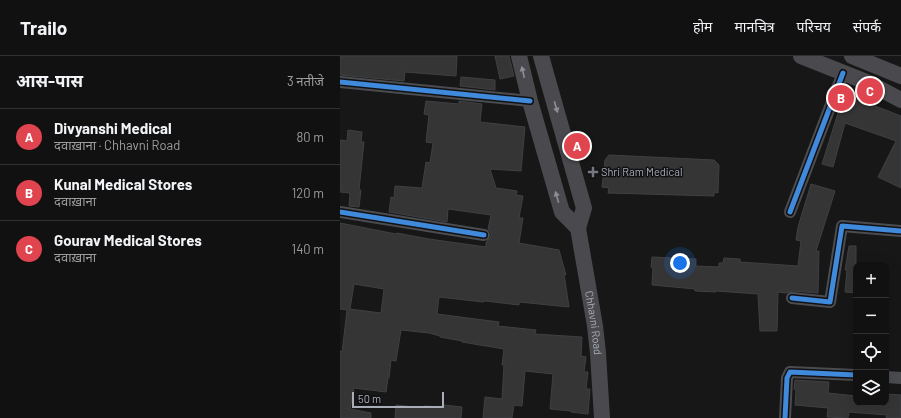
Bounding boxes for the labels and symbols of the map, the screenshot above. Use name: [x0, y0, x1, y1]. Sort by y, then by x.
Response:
one-way arrow: [519, 65, 525, 78]
pin: C: [857, 76, 883, 106]
pin: B: [828, 83, 854, 113]
one-way arrow: [553, 101, 559, 113]
pin: A: [564, 131, 590, 161]
place label: Shri Ram Medical: [601, 165, 682, 178]
marker: Shri Ram Medical: [588, 167, 598, 177]
one-way arrow: [554, 191, 560, 203]
your location: [670, 253, 690, 273]
street label: Chhavni Road: [583, 290, 605, 355]
scale bar: [352, 390, 444, 409]

